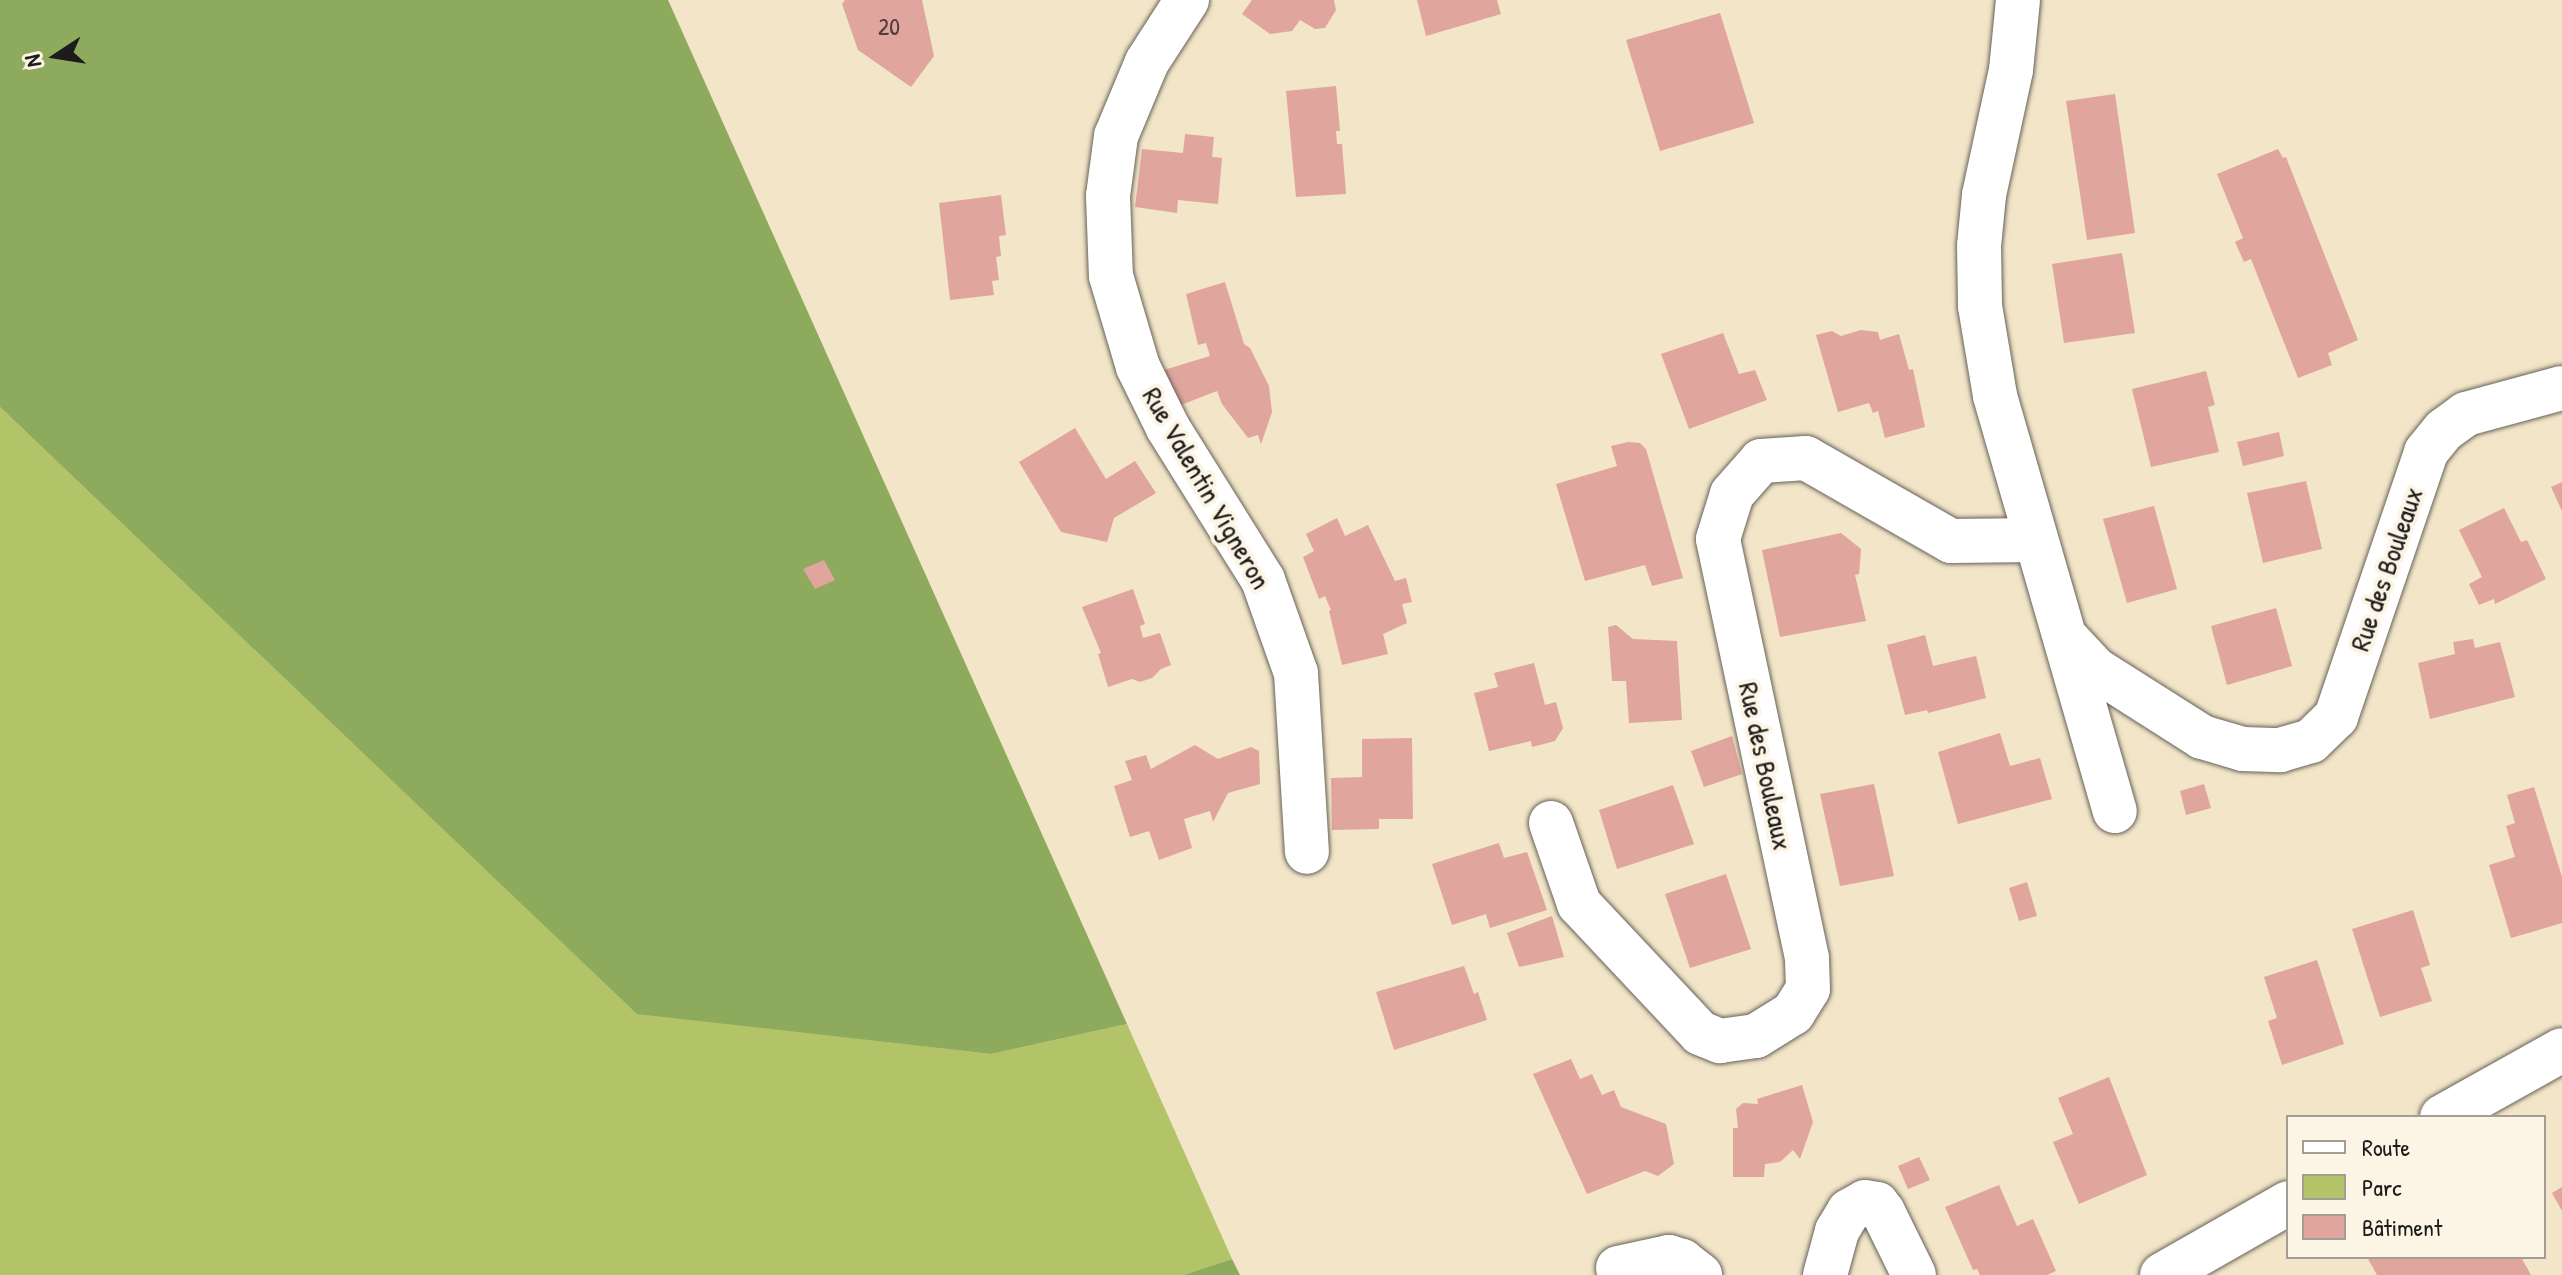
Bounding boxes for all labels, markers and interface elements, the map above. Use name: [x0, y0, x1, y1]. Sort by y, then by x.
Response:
house number: 20: [878, 13, 900, 41]
north arrow: [16, 16, 96, 96]
text: N: [17, 52, 48, 70]
street label: Rue Valentin Vigneron: [1136, 381, 1278, 595]
street label: Rue des Bouleaux: [2342, 483, 2430, 655]
street label: Rue des Bouleaux: [1732, 679, 1800, 853]
legend: [2286, 1115, 2546, 1259]
text: Route: [2362, 1131, 2410, 1163]
text: Parc: [2362, 1171, 2402, 1203]
text: Bâtiment: [2362, 1211, 2442, 1243]

